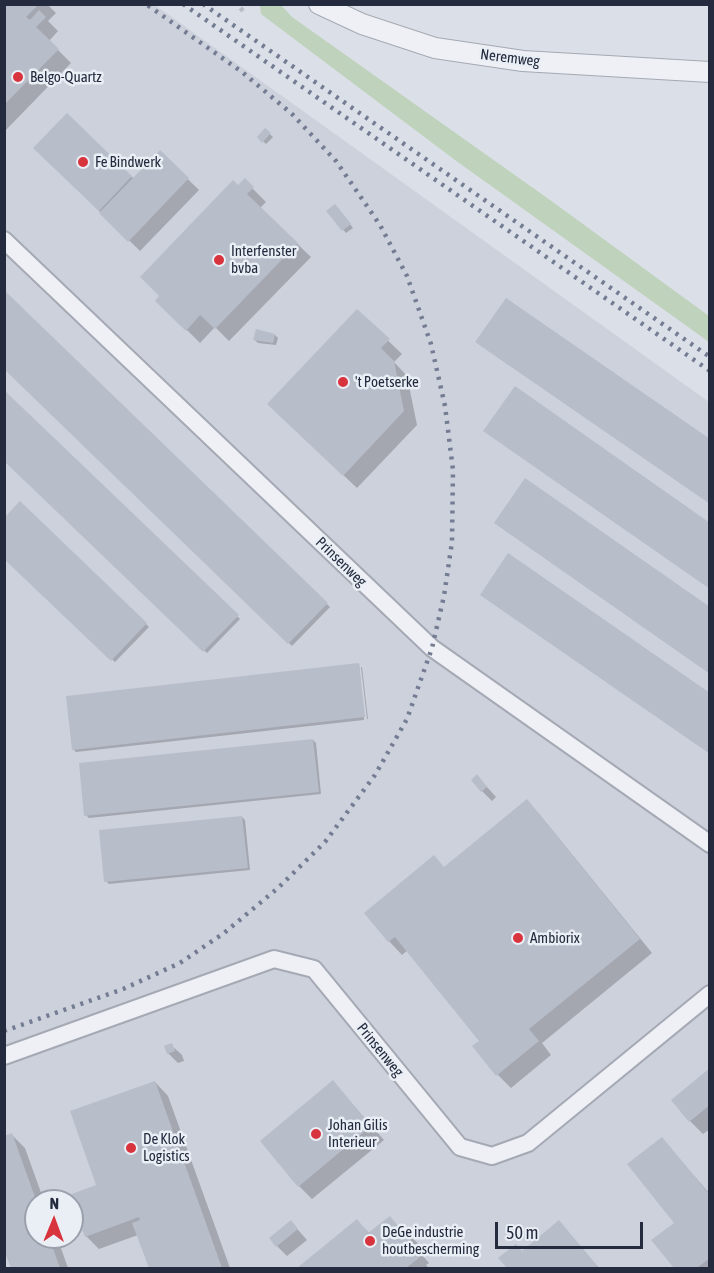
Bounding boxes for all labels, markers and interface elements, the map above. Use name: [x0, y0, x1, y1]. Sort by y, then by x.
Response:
street label: Neremweg: [479, 45, 541, 71]
place label: Belgo-Quartz: [30, 68, 102, 86]
marker: Belgo-Quartz: [11, 70, 25, 84]
place label: Fe Bindwerk: [95, 153, 161, 171]
marker: Fe Bindwerk: [76, 155, 90, 169]
place label: Interfenster bvba: [231, 242, 296, 277]
marker: Interfenster bvba: [212, 253, 226, 267]
place label: 't Poetserke: [355, 373, 419, 391]
marker: 't Poetserke: [336, 375, 350, 389]
street label: Prinsenweg: [312, 533, 370, 591]
place label: Ambiorix: [530, 929, 580, 947]
marker: Ambiorix: [511, 931, 525, 945]
street label: Prinsenweg: [353, 1019, 407, 1081]
place label: Johan Gilis Interieur: [328, 1116, 388, 1151]
marker: Johan Gilis Interieur: [309, 1127, 323, 1141]
place label: De Klok Logistics: [143, 1130, 190, 1165]
marker: De Klok Logistics: [124, 1141, 138, 1155]
north arrow: [24, 1189, 84, 1249]
text: N: [49, 1194, 59, 1212]
scale bar: [498, 1210, 646, 1248]
text: 50 m: [506, 1222, 538, 1243]
place label: DeGe industrie houtbescherming: [382, 1223, 479, 1258]
marker: DeGe industrie houtbescherming: [363, 1234, 377, 1248]

